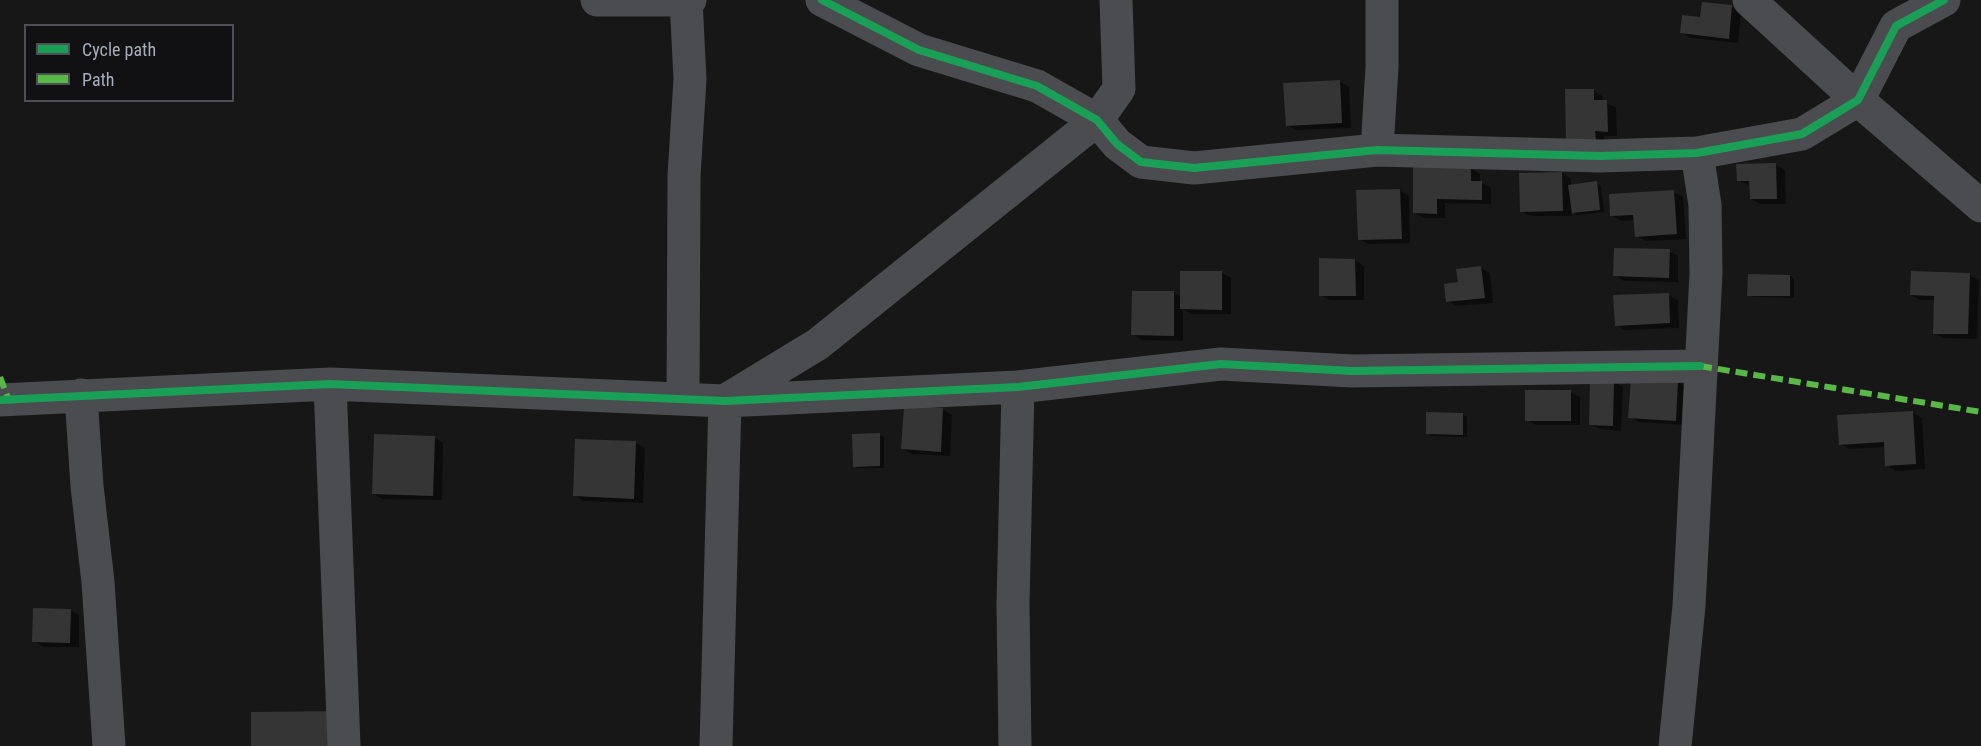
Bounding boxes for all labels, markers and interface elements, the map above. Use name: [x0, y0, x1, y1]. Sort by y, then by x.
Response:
legend: [24, 24, 234, 102]
text: Cycle path: [82, 39, 156, 60]
text: Path: [82, 69, 115, 90]

